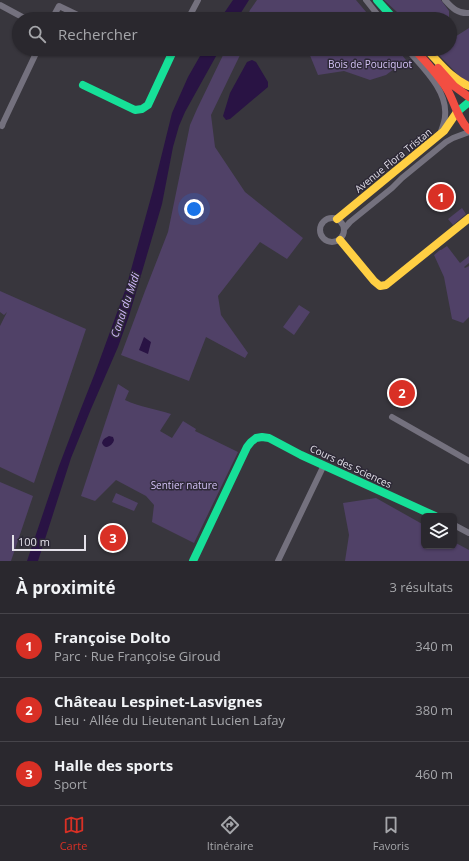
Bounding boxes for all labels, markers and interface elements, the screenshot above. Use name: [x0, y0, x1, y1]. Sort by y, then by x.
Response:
search box: [12, 12, 457, 56]
icon: search: [26, 23, 48, 45]
text: Rechercher: [58, 24, 138, 44]
park label: Bois de Pouciquot: [328, 57, 412, 71]
street label: Avenue Flora Tristan: [351, 125, 435, 195]
pin: 1: [428, 182, 454, 212]
your location: [184, 199, 204, 219]
water label: Canal du Midi: [106, 270, 143, 339]
pin: 2: [389, 378, 415, 408]
street label: Cours des Sciences: [308, 441, 394, 491]
park label: Sentier nature: [151, 478, 218, 492]
map controls: [421, 513, 457, 549]
button: layers: [421, 513, 457, 549]
pin: 3: [100, 523, 126, 553]
scale bar: [12, 533, 86, 552]
text: 100 m: [18, 534, 50, 549]
text: À proximité: [16, 576, 115, 599]
text: 3 résultats: [389, 578, 453, 596]
text: Françoise Dolto: [54, 627, 171, 647]
text: 1: [25, 637, 33, 655]
text: 340 m: [415, 637, 453, 655]
text: Parc · Rue Françoise Giroud: [54, 647, 221, 665]
text: Château Lespinet-Lasvignes: [54, 691, 262, 711]
text: 2: [25, 701, 33, 719]
text: 380 m: [415, 701, 453, 719]
text: Lieu · Allée du Lieutenant Lucien Lafay: [54, 711, 285, 729]
text: Halle des sports: [54, 755, 173, 775]
text: 3: [25, 765, 33, 783]
text: 460 m: [415, 765, 453, 783]
text: Sport: [54, 775, 87, 793]
tab: Carte: [60, 814, 87, 853]
tab: Itinéraire: [207, 814, 253, 853]
tab: Favoris: [373, 814, 409, 853]

